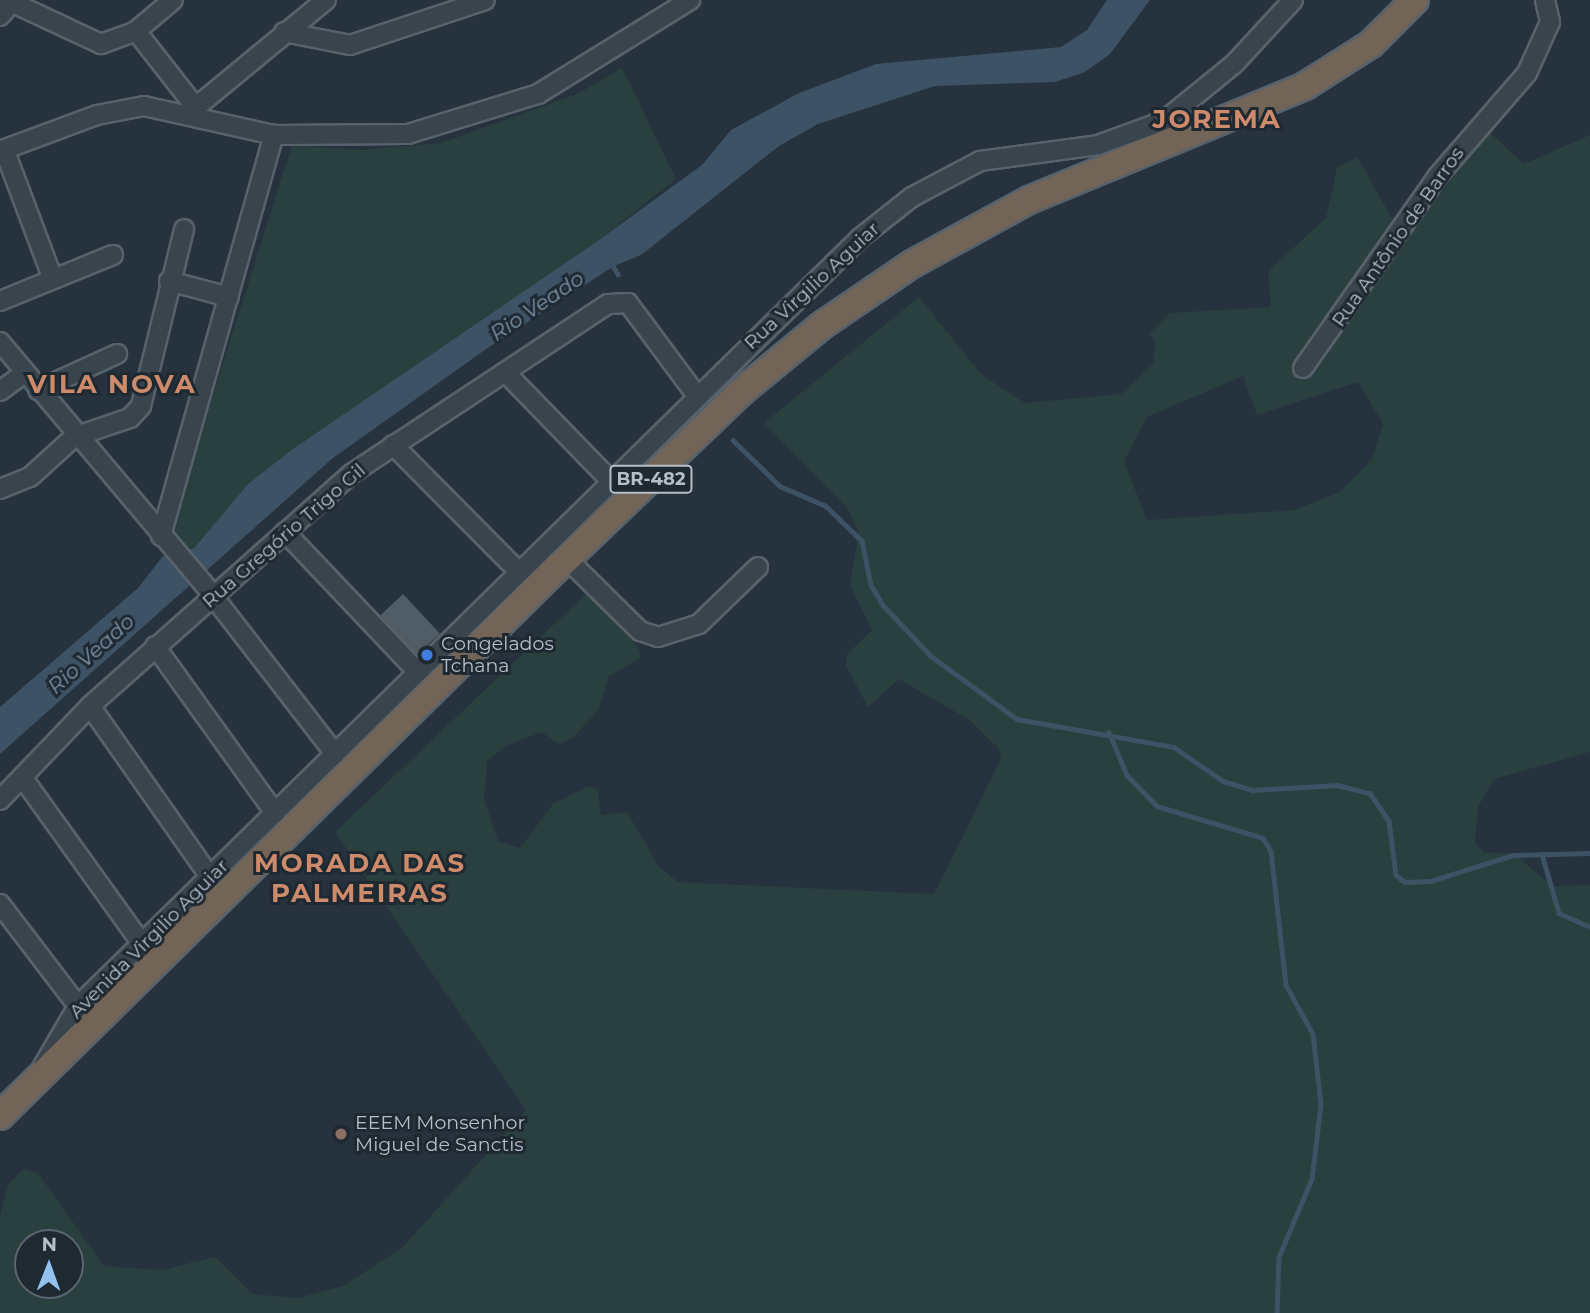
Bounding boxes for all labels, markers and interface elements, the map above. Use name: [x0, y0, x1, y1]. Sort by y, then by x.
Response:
district label: JOREMA: [1153, 104, 1281, 136]
street label: Rua Antônio de Barros: [1327, 143, 1469, 331]
street label: Rua Virgilio Aguiar: [740, 217, 884, 355]
water label: Rio Veado: [485, 266, 589, 346]
district label: VILA NOVA: [28, 369, 196, 401]
street label: Rua Gregório Trigo Gil: [198, 459, 370, 613]
road number: BR-482: [609, 464, 693, 494]
water label: Rio Veado: [43, 609, 139, 699]
place label: Congelados Tchana: [441, 633, 554, 677]
marker: Congelados Tchana: [419, 647, 435, 663]
district label: MORADA DAS PALMEIRAS: [255, 848, 465, 910]
street label: Avenida Virgilio Aguiar: [65, 855, 233, 1023]
place label: EEEM Monsenhor Miguel de Sanctis: [355, 1112, 525, 1156]
marker: EEEM Monsenhor Miguel de Sanctis: [333, 1126, 349, 1142]
north arrow: [14, 1229, 84, 1299]
text: N: [41, 1233, 57, 1256]

